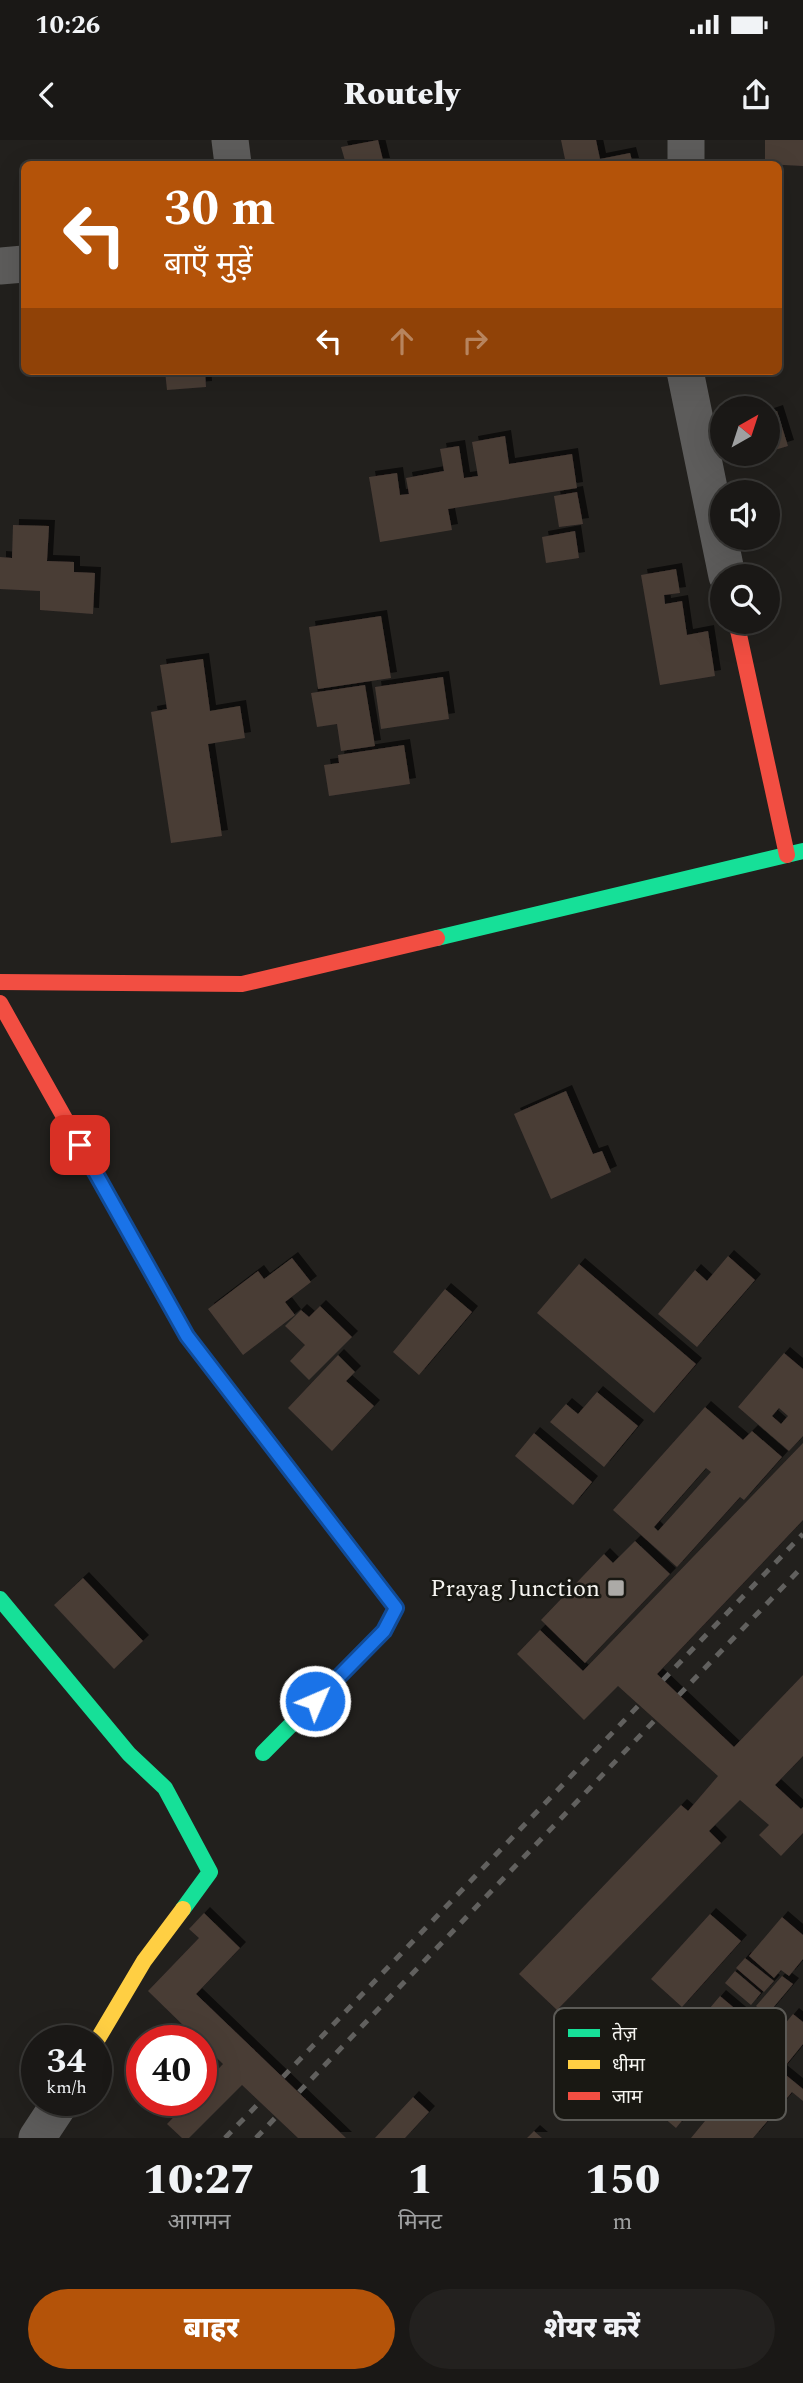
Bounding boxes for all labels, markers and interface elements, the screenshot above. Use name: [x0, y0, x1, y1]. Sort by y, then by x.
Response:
text: 10:26: [35, 5, 100, 45]
text: Routely: [343, 70, 460, 119]
icon: back: [28, 76, 66, 114]
icon: share: [737, 76, 775, 114]
text: 30 m: [164, 172, 275, 247]
icon: left: [49, 189, 140, 280]
text: बाएँ मुड़ें: [164, 240, 253, 289]
icon: left: [310, 322, 348, 360]
icon: ahead: [383, 322, 421, 360]
icon: right: [456, 322, 494, 360]
north arrow: [710, 396, 780, 466]
map controls: [710, 396, 780, 634]
button: sound: [710, 480, 780, 550]
button: search: [710, 564, 780, 634]
pin: [50, 1115, 110, 1175]
icon: arrive: [61, 1126, 99, 1164]
place label: Prayag Junction: [430, 1571, 600, 1607]
marker: Prayag Junction: [606, 1578, 626, 1598]
position arrow: [278, 1664, 352, 1738]
legend: [554, 2008, 786, 2120]
text: तेज़: [612, 2020, 638, 2049]
speed limit sign: 40: [126, 2025, 217, 2116]
text: 34: [47, 2035, 86, 2088]
text: धीमा: [612, 2051, 646, 2080]
text: km/h: [46, 2074, 87, 2101]
text: जाम: [612, 2083, 643, 2112]
text: 10:27: [143, 2149, 255, 2212]
text: 1: [407, 2149, 433, 2212]
text: 150: [585, 2149, 660, 2212]
text: आगमन: [167, 2205, 230, 2240]
text: मिनट: [398, 2205, 442, 2240]
text: m: [613, 2205, 632, 2240]
button: बाहर: [28, 2289, 395, 2369]
button: शेयर करें: [409, 2289, 775, 2369]

